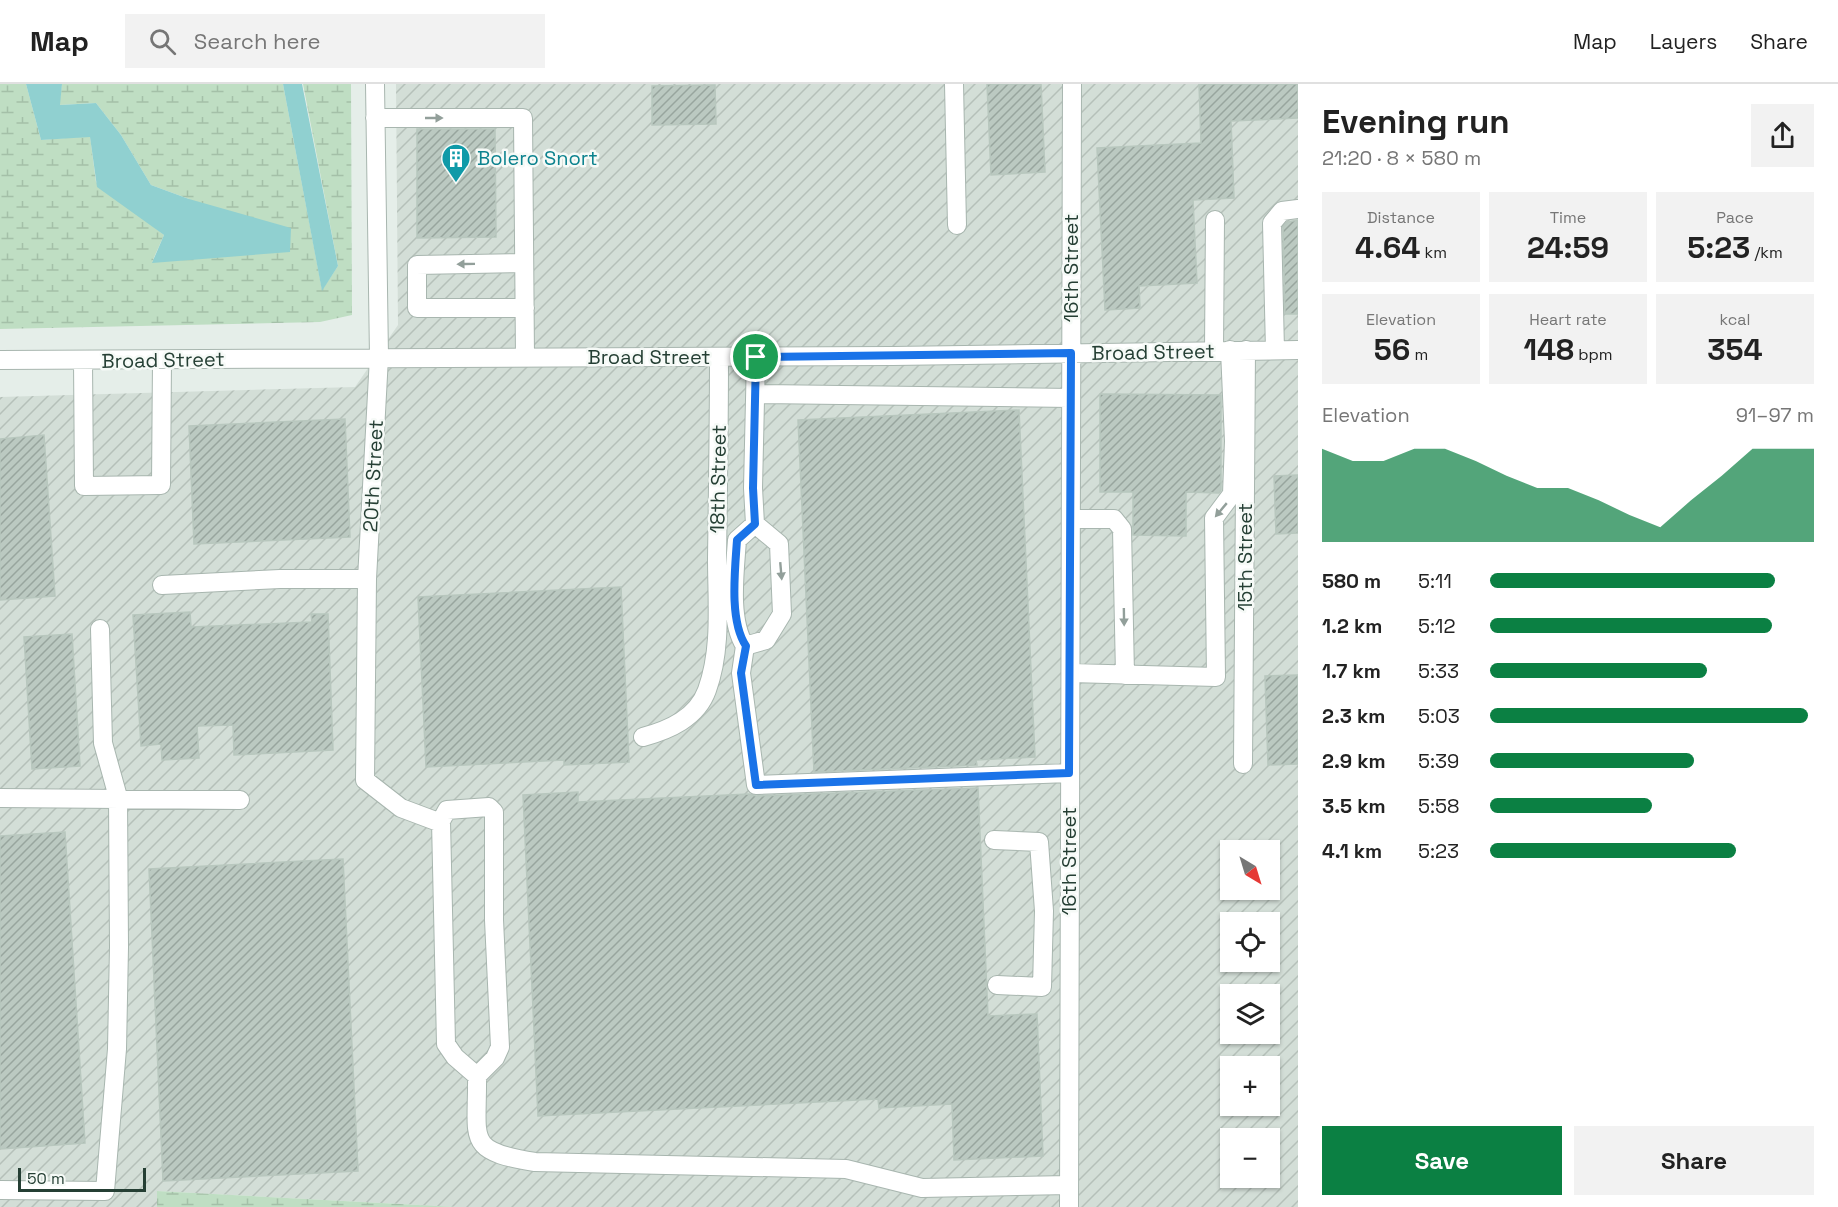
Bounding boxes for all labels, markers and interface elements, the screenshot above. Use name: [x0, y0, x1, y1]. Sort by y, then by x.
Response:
search box: [125, 14, 545, 68]
text: Map: [30, 23, 89, 59]
icon: search: [146, 25, 179, 58]
text: Search here: [194, 27, 321, 55]
text: Map: [1573, 28, 1617, 55]
text: Layers: [1650, 28, 1717, 55]
text: Share: [1750, 28, 1808, 55]
text: Evening run: [1322, 101, 1510, 143]
button: share: [1751, 104, 1814, 167]
one-way arrow: [424, 113, 443, 123]
building icon: Bolero Snort: [440, 142, 472, 184]
place label: Bolero Snort: [477, 145, 598, 171]
text: 21:20 · 8 × 580 m: [1322, 145, 1481, 171]
text: Distance: [1367, 207, 1435, 228]
text: Time: [1550, 207, 1586, 228]
text: Pace: [1716, 207, 1754, 228]
street label: 16th Street: [1058, 214, 1084, 322]
text: 4.64: [1355, 228, 1420, 267]
text: 24:59: [1527, 228, 1609, 267]
text: 5:23: [1687, 228, 1750, 267]
text: km: [1420, 242, 1447, 263]
text: /km: [1750, 242, 1783, 263]
one-way arrow: [456, 259, 475, 269]
text: Elevation: [1366, 309, 1436, 330]
text: Heart rate: [1529, 309, 1607, 330]
text: kcal: [1720, 309, 1750, 330]
text: 56: [1374, 330, 1410, 369]
text: 148: [1523, 330, 1574, 369]
text: 354: [1707, 330, 1763, 369]
pin: [730, 331, 781, 382]
street label: Broad Street: [1091, 338, 1215, 366]
icon: arrive: [739, 340, 772, 373]
street label: Broad Street: [587, 344, 711, 370]
text: m: [1410, 344, 1428, 365]
text: bpm: [1574, 344, 1613, 365]
street label: Broad Street: [101, 346, 225, 374]
text: Elevation: [1322, 402, 1410, 428]
text: 91–97 m: [1736, 402, 1814, 428]
street label: 20th Street: [357, 419, 389, 533]
street label: 18th Street: [704, 425, 732, 533]
one-way arrow: [1215, 502, 1228, 517]
street label: 15th Street: [1232, 503, 1258, 611]
one-way arrow: [776, 562, 786, 581]
text: 580 m: [1322, 568, 1381, 594]
text: 5:11: [1418, 568, 1452, 594]
one-way arrow: [1119, 608, 1129, 627]
text: 1.2 km: [1322, 613, 1382, 639]
text: 5:12: [1418, 613, 1455, 639]
text: 1.7 km: [1322, 658, 1381, 684]
text: 5:33: [1418, 658, 1459, 684]
text: 2.3 km: [1322, 703, 1385, 729]
text: 5:03: [1418, 703, 1460, 729]
text: 2.9 km: [1322, 748, 1386, 774]
text: 5:39: [1418, 748, 1459, 774]
text: 3.5 km: [1322, 793, 1386, 819]
text: 5:58: [1418, 793, 1459, 819]
street label: 16th Street: [1056, 807, 1082, 915]
text: 4.1 km: [1322, 838, 1382, 864]
text: 5:23: [1418, 838, 1459, 864]
north arrow: [1220, 840, 1280, 900]
map controls: [1220, 840, 1280, 1188]
button: locate: [1220, 912, 1280, 972]
button: layers: [1220, 984, 1280, 1044]
button: +: [1220, 1056, 1280, 1116]
button: Save: [1322, 1126, 1562, 1195]
button: Share: [1574, 1126, 1814, 1195]
button: −: [1220, 1128, 1280, 1188]
scale bar: [18, 1165, 146, 1192]
text: 50 m: [27, 1168, 65, 1189]

